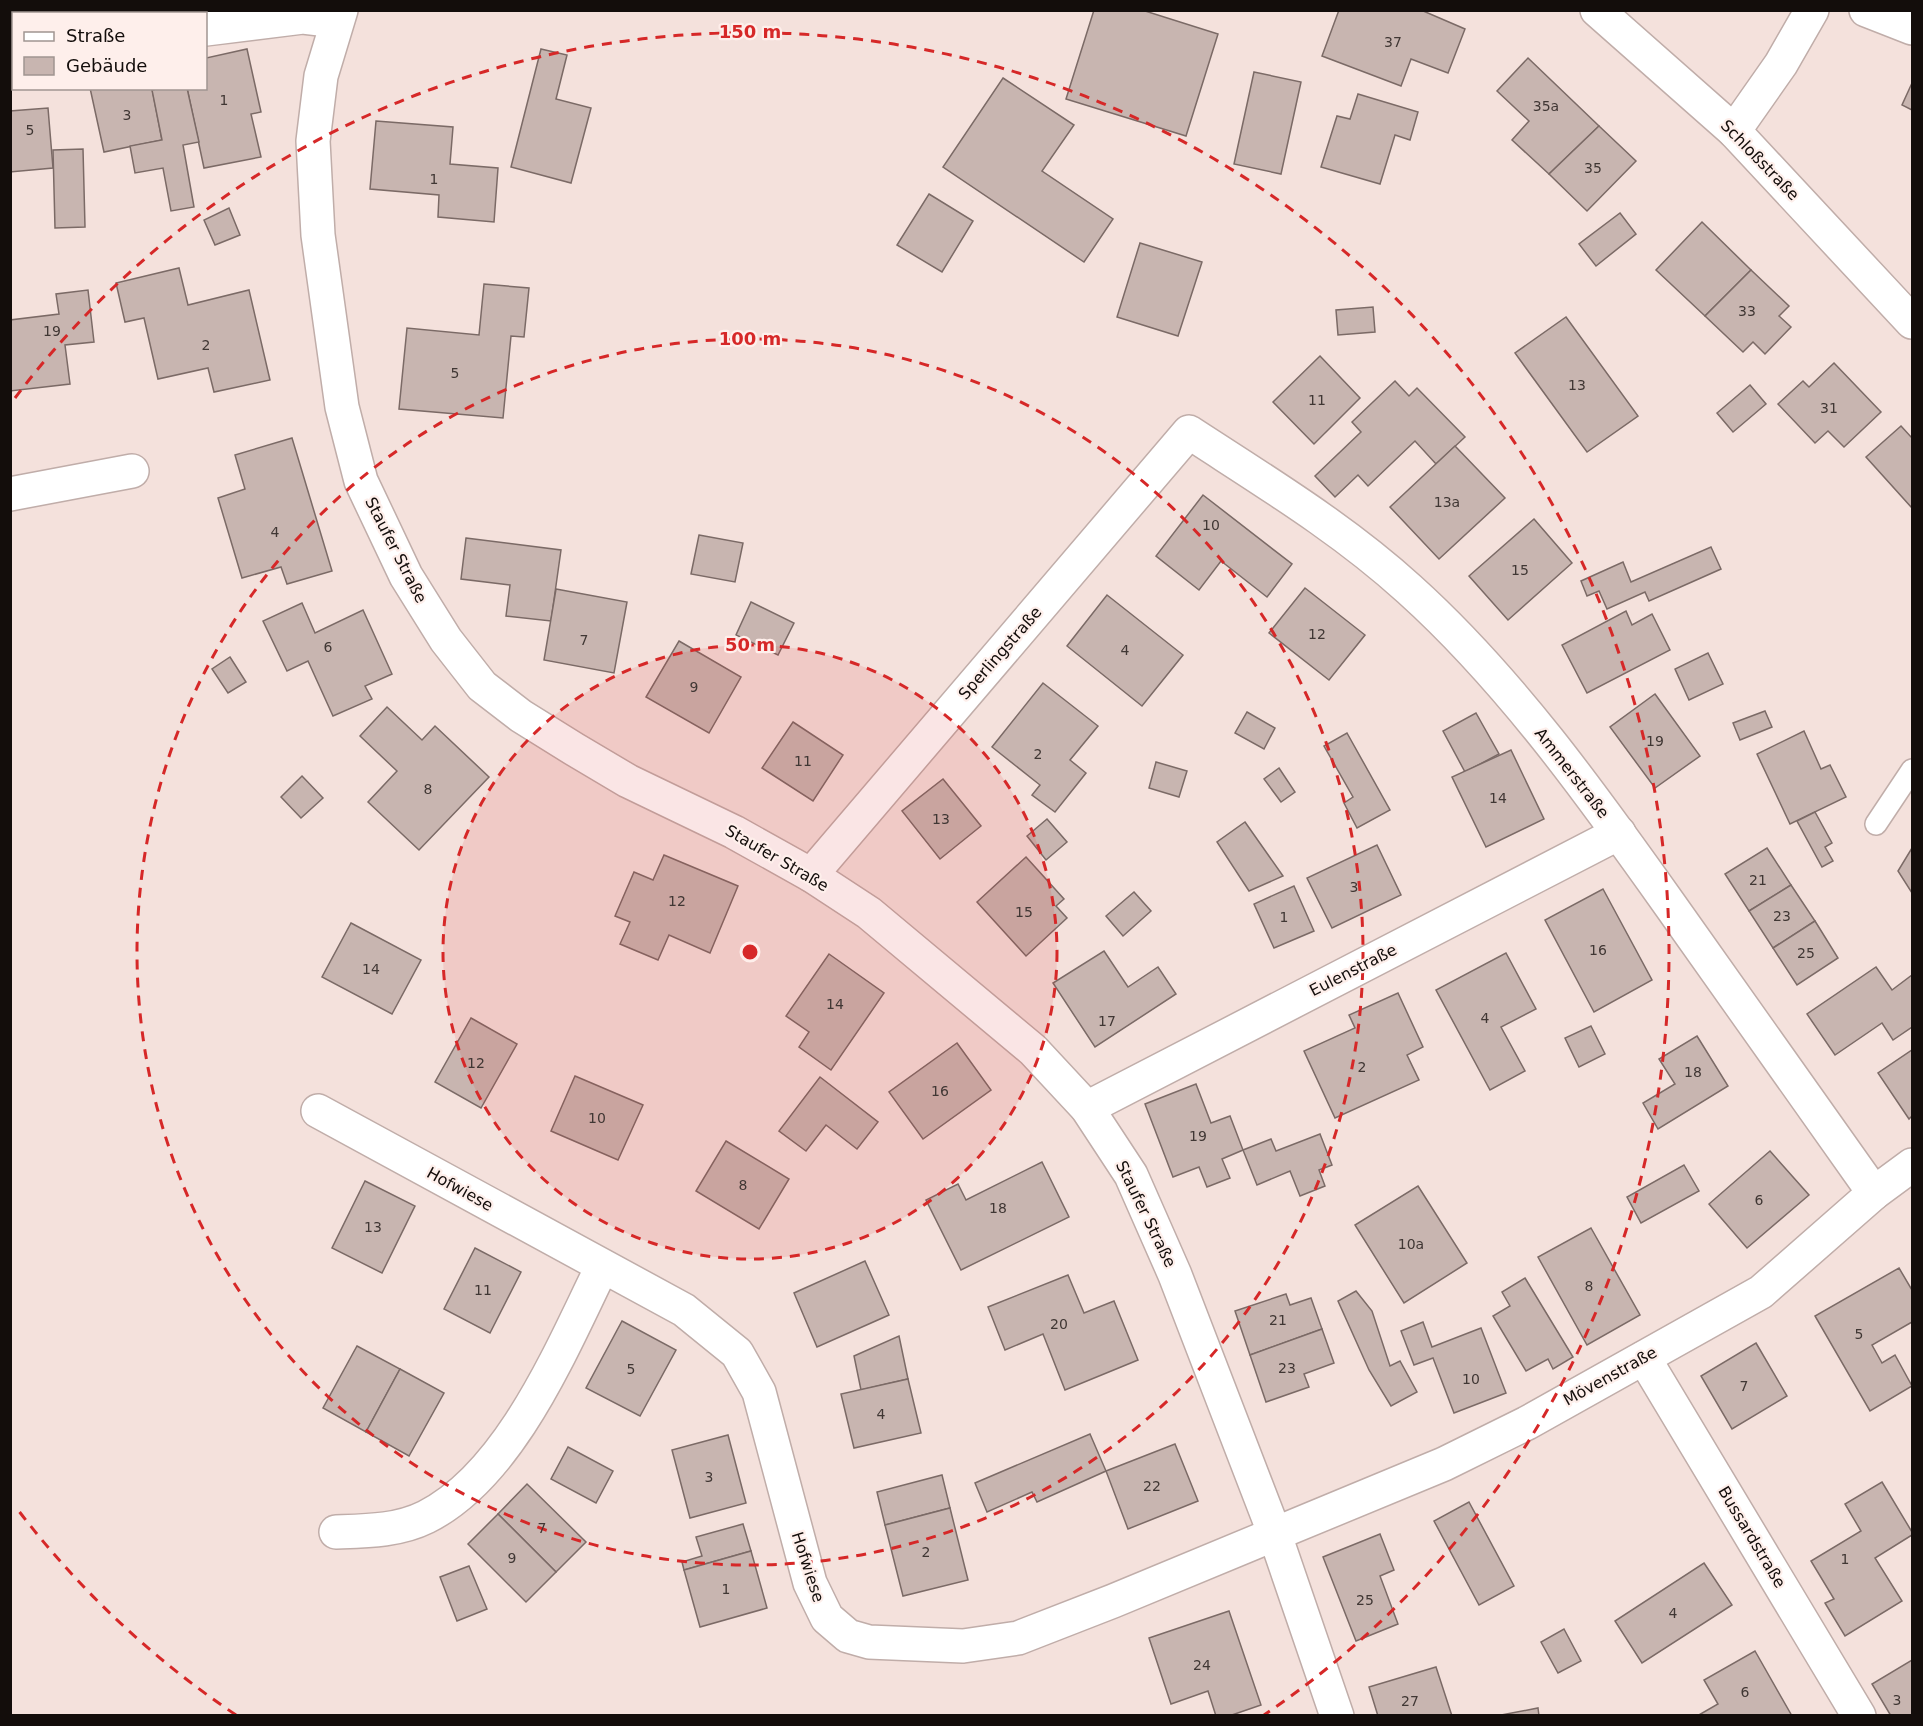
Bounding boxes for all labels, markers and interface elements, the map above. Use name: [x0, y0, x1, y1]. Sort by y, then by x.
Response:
legend: [12, 12, 207, 90]
text: 150 m: [719, 21, 781, 42]
text: Straße: [66, 25, 125, 46]
house number: 37: [1384, 34, 1402, 50]
text: Gebäude: [66, 55, 147, 76]
house number: 1: [220, 92, 228, 108]
house number: 35a: [1533, 98, 1559, 114]
house number: 3: [123, 107, 131, 123]
street label: Schloßstraße: [1717, 116, 1803, 204]
house number: 5: [26, 122, 34, 138]
house number: 35: [1584, 160, 1602, 176]
house number: 1: [430, 171, 438, 187]
house number: 33: [1738, 303, 1756, 319]
house number: 19: [43, 323, 61, 339]
text: 100 m: [719, 328, 781, 349]
house number: 2: [202, 337, 210, 353]
house number: 5: [451, 365, 459, 381]
house number: 13: [1568, 377, 1586, 393]
house number: 11: [1308, 392, 1326, 408]
house number: 31: [1820, 400, 1838, 416]
street label: Staufer Straße: [361, 494, 431, 606]
house number: 13a: [1434, 494, 1460, 510]
house number: 10: [1202, 517, 1220, 533]
house number: 4: [271, 524, 280, 540]
house number: 15: [1511, 562, 1529, 578]
street label: Sperlingstraße: [955, 603, 1045, 703]
house number: 12: [1308, 626, 1326, 642]
house number: 7: [580, 632, 588, 648]
text: 50 m: [725, 634, 775, 655]
house number: 6: [324, 639, 333, 655]
house number: 4: [1121, 642, 1130, 658]
house number: 9: [690, 679, 698, 695]
street label: Ammerstraße: [1531, 724, 1613, 822]
house number: 19: [1646, 733, 1664, 749]
house number: 2: [1034, 746, 1042, 762]
house number: 11: [794, 753, 812, 769]
house number: 8: [424, 781, 432, 797]
house number: 14: [1489, 790, 1507, 806]
house number: 13: [932, 811, 950, 827]
street label: Staufer Straße: [722, 821, 832, 895]
house number: 21: [1749, 872, 1767, 888]
house number: 3: [1350, 879, 1358, 895]
house number: 12: [668, 893, 686, 909]
house number: 15: [1015, 904, 1033, 920]
house number: 23: [1773, 908, 1791, 924]
house number: 1: [1280, 909, 1288, 925]
street label: Eulenstraße: [1306, 940, 1400, 1000]
centre of rings: [740, 942, 760, 962]
house number: 16: [1589, 942, 1607, 958]
house number: 25: [1797, 945, 1815, 961]
house number: 14: [362, 961, 380, 977]
house number: 14: [826, 996, 844, 1012]
house number: 4: [1481, 1010, 1490, 1026]
house number: 17: [1098, 1013, 1116, 1029]
house number: 12: [467, 1055, 485, 1071]
house number: 2: [1358, 1059, 1366, 1075]
house number: 18: [1684, 1064, 1702, 1080]
house number: 16: [931, 1083, 949, 1099]
house number: 10: [588, 1110, 606, 1126]
house number: 19: [1189, 1128, 1207, 1144]
street label: Staufer Straße: [1112, 1158, 1180, 1270]
street label: Hofwiese: [424, 1163, 496, 1215]
house number: 8: [739, 1177, 747, 1193]
house number: 6: [1755, 1192, 1764, 1208]
house number: 18: [989, 1200, 1007, 1216]
house number: 13: [364, 1219, 382, 1235]
house number: 10a: [1398, 1236, 1424, 1252]
house number: 8: [1585, 1278, 1593, 1294]
house number: 11: [474, 1282, 492, 1298]
house number: 21: [1269, 1312, 1287, 1328]
house number: 20: [1050, 1316, 1068, 1332]
house number: 5: [1855, 1326, 1863, 1342]
street label: Mövenstraße: [1560, 1342, 1660, 1410]
house number: 23: [1278, 1360, 1296, 1376]
house number: 5: [627, 1361, 635, 1377]
house number: 10: [1462, 1371, 1480, 1387]
house number: 7: [1740, 1378, 1748, 1394]
house number: 4: [877, 1406, 886, 1422]
house number: 3: [705, 1469, 713, 1485]
house number: 22: [1143, 1478, 1161, 1494]
street label: Bussardstraße: [1714, 1483, 1790, 1591]
house number: 7: [538, 1520, 546, 1536]
street label: Hofwiese: [788, 1529, 828, 1605]
house number: 2: [922, 1544, 930, 1560]
house number: 9: [508, 1550, 516, 1566]
house number: 1: [1841, 1551, 1849, 1567]
house number: 1: [722, 1581, 730, 1597]
house number: 25: [1356, 1592, 1374, 1608]
house number: 4: [1669, 1605, 1678, 1621]
house number: 24: [1193, 1657, 1211, 1673]
house number: 6: [1741, 1684, 1750, 1700]
house number: 3: [1893, 1692, 1901, 1708]
house number: 27: [1401, 1693, 1419, 1709]

